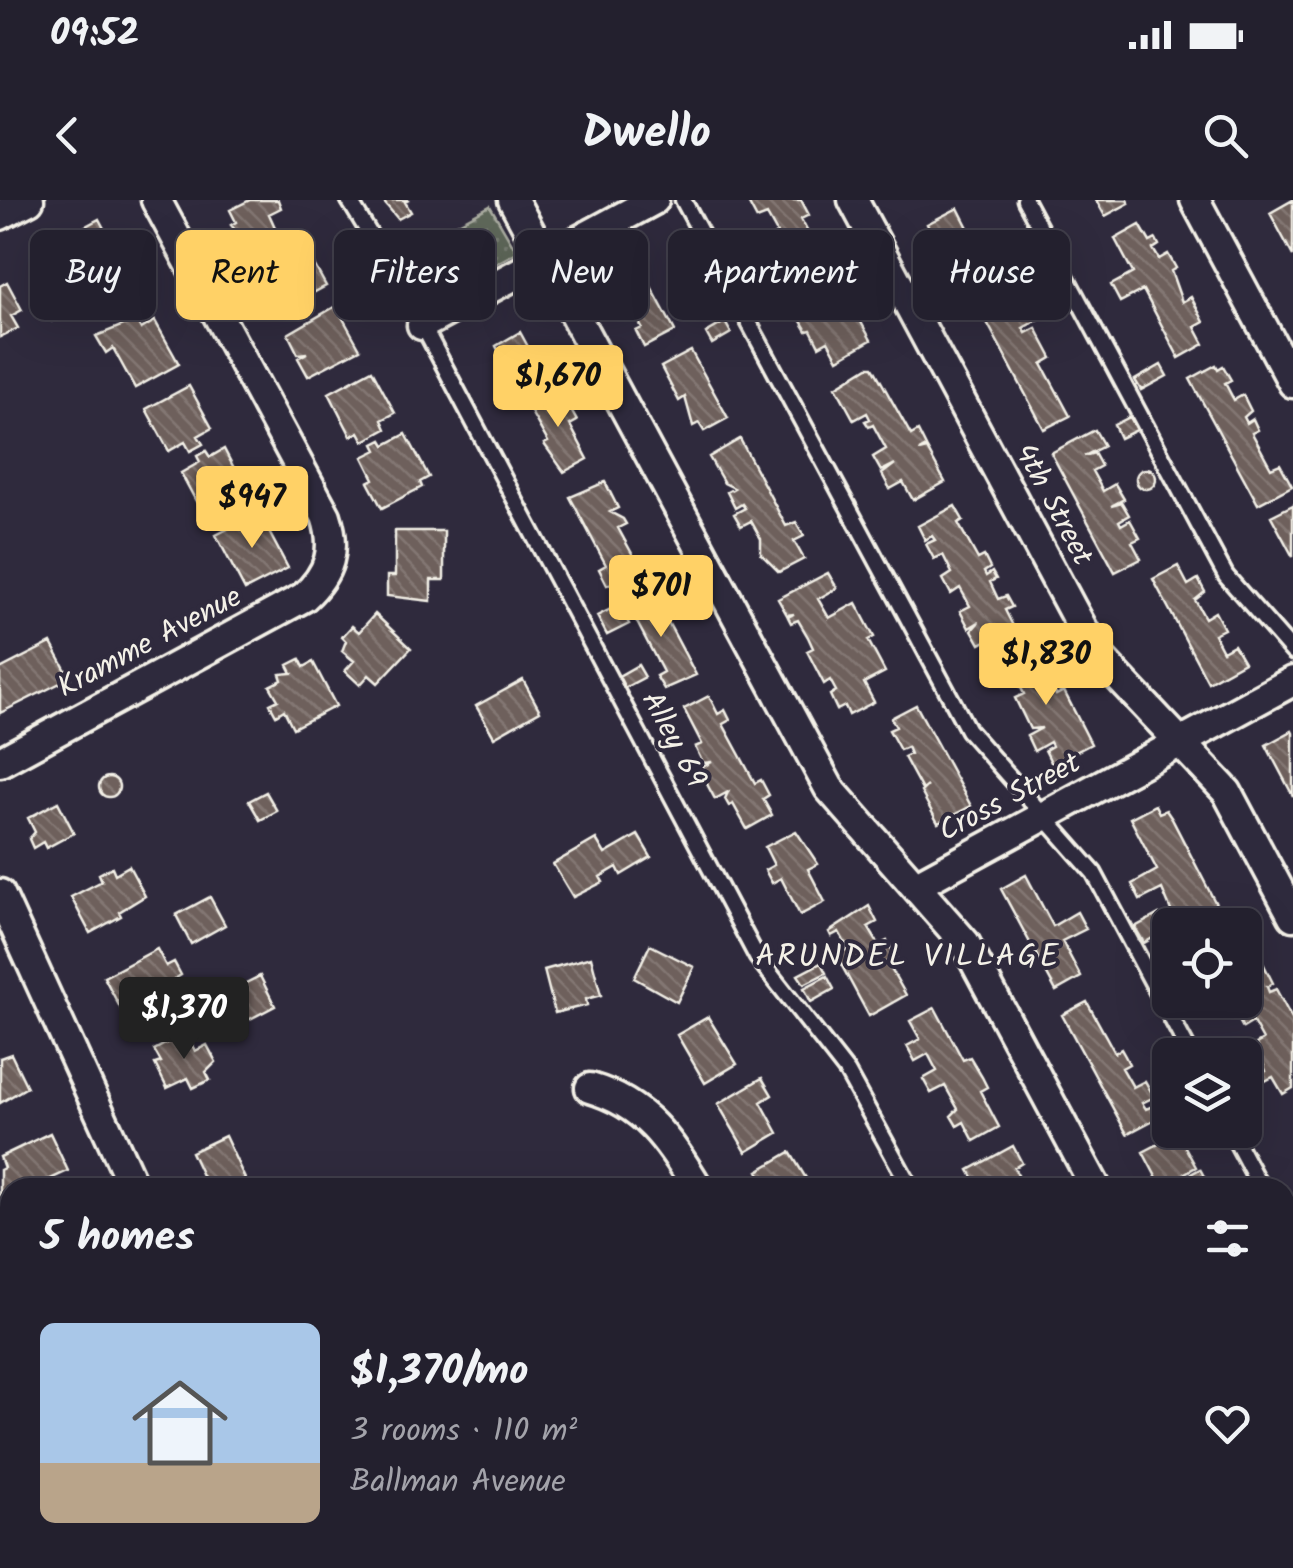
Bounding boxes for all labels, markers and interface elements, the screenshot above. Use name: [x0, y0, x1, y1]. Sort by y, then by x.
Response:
text: 09:52: [50, 5, 139, 65]
text: Dwello: [582, 99, 711, 171]
icon: back: [40, 108, 95, 163]
icon: search: [1198, 108, 1253, 163]
chip: Buy: [30, 230, 156, 320]
chip: Rent: [176, 230, 314, 320]
chip: Filters: [334, 230, 495, 320]
chip: New: [515, 230, 648, 320]
chip: Apartment: [668, 230, 893, 320]
chip: House: [913, 230, 1070, 320]
pin: $1,670: [477, 345, 639, 430]
text: $1,670: [515, 352, 601, 403]
street label: 4th Street: [1001, 435, 1105, 575]
pin: $947: [193, 466, 311, 551]
text: $947: [218, 473, 286, 524]
pin: $701: [602, 555, 720, 640]
text: $701: [631, 562, 691, 613]
street label: Kramme Avenue: [49, 574, 251, 712]
pin: $1,830: [965, 623, 1127, 708]
text: $1,830: [1001, 630, 1091, 681]
street label: Alley 69: [627, 683, 719, 797]
street label: Cross Street: [930, 740, 1090, 856]
map controls: [1152, 908, 1262, 1148]
button: locate: [1152, 908, 1262, 1018]
district label: ARUNDEL VILLAGE: [755, 932, 1061, 983]
pin: $1,370: [103, 977, 265, 1062]
text: $1,370: [141, 984, 227, 1035]
button: layers: [1152, 1038, 1262, 1148]
text: 5 homes: [40, 1205, 195, 1272]
icon: filters: [1200, 1211, 1255, 1266]
text: $1,370/mo: [350, 1339, 528, 1406]
icon: home: [120, 1363, 240, 1483]
icon: heart: [1200, 1396, 1255, 1451]
text: 3 rooms · 110 m²: [350, 1406, 577, 1457]
text: Ballman Avenue: [350, 1457, 566, 1508]

